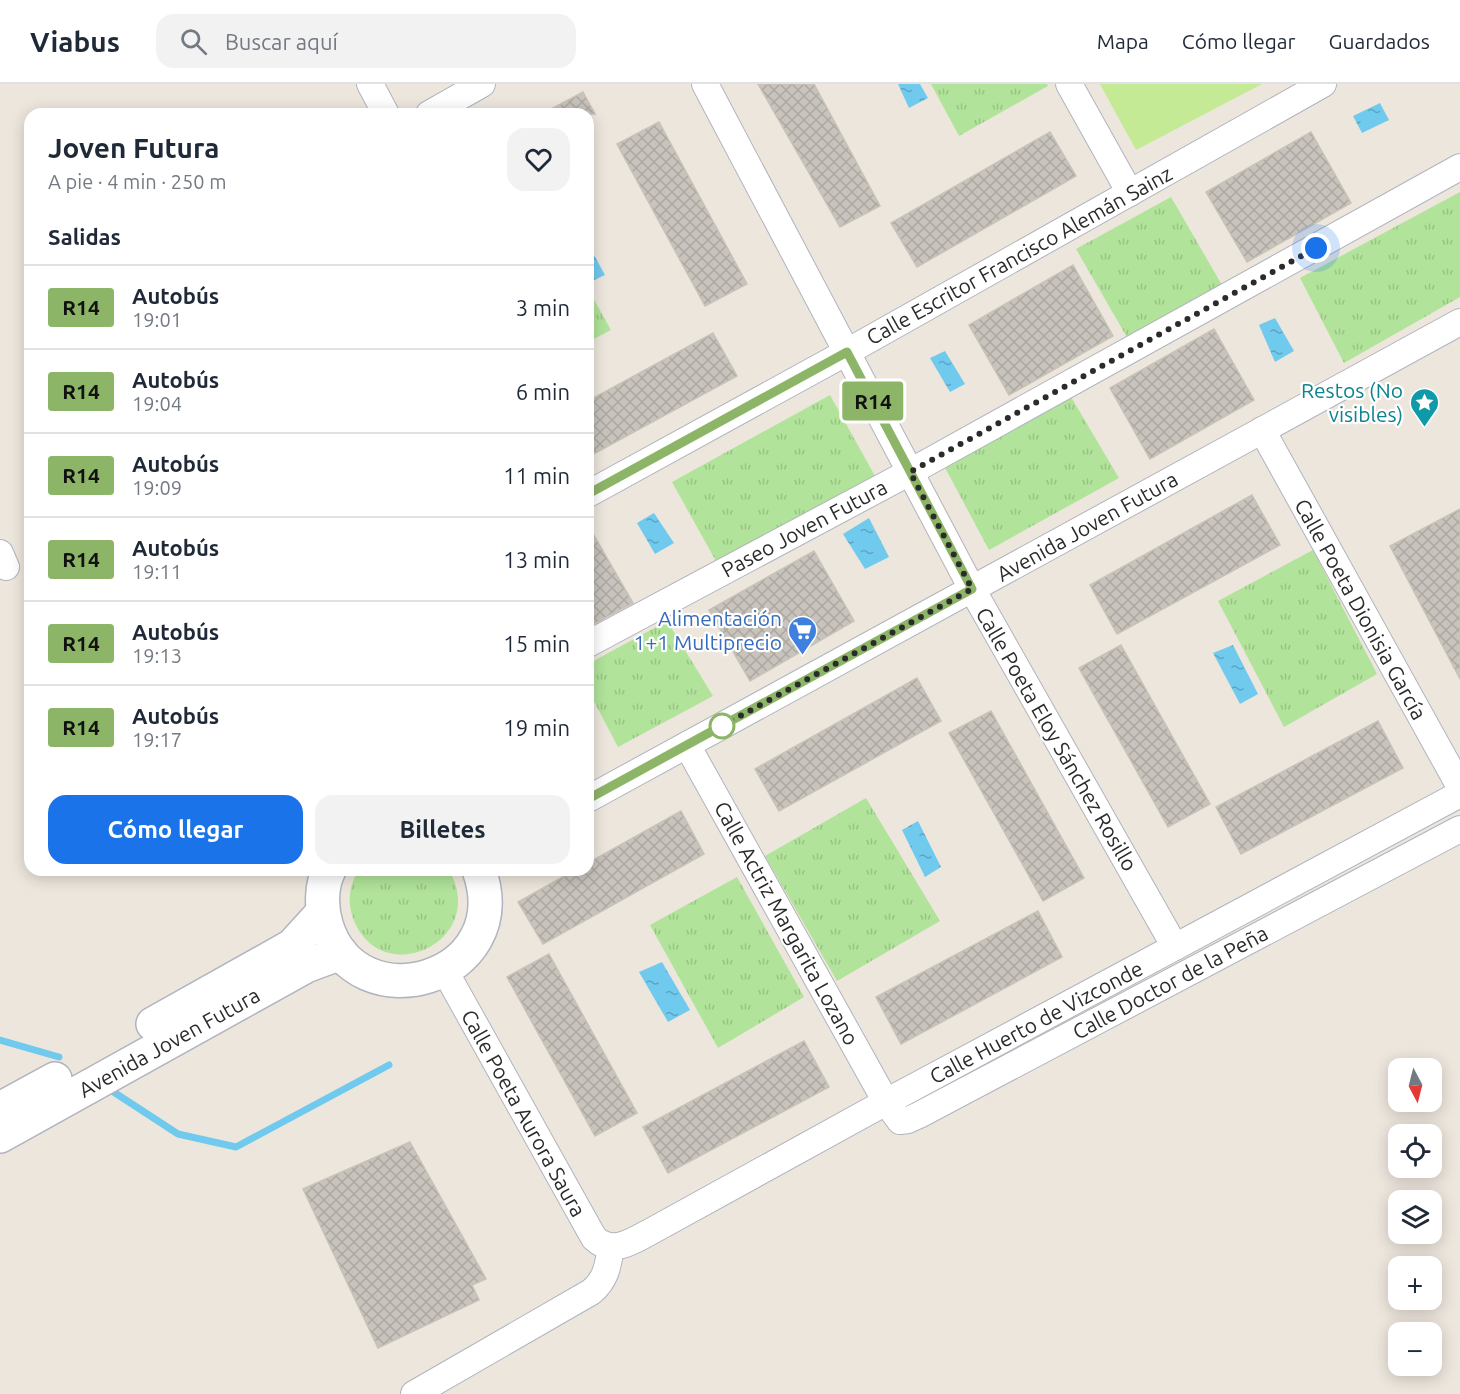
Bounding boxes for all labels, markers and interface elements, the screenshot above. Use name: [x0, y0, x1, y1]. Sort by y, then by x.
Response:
search box: [156, 14, 576, 68]
icon: search: [177, 25, 210, 58]
text: Viabus: [30, 26, 120, 57]
text: Buscar aquí: [225, 29, 338, 54]
text: Mapa: [1097, 29, 1149, 53]
text: Cómo llegar: [1182, 29, 1296, 53]
text: Guardados: [1329, 29, 1430, 53]
button: heart: [507, 128, 570, 191]
text: Joven Futura: [48, 132, 219, 163]
street label: Calle Escritor Francisco Alemán Sainz: [862, 161, 1176, 349]
text: A pie · 4 min · 250 m: [48, 170, 226, 193]
text: Salidas: [48, 224, 121, 249]
your location: [1301, 233, 1331, 263]
text: Autobús: [132, 283, 219, 308]
text: R14: [62, 295, 100, 319]
text: 3 min: [516, 295, 570, 320]
text: 19:01: [132, 308, 182, 331]
text: Autobús: [132, 367, 219, 392]
place label: Restos (No visibles): [1301, 378, 1403, 426]
text: R14: [62, 379, 100, 403]
text: 6 min: [516, 379, 570, 404]
line badge: R14: [838, 382, 908, 420]
place icon: Restos (No visibles): [1408, 386, 1440, 428]
text: R14: [854, 389, 892, 413]
text: 19:04: [132, 392, 182, 415]
text: Autobús: [132, 451, 219, 476]
text: R14: [62, 463, 100, 487]
text: 11 min: [503, 463, 570, 488]
street label: Avenida Joven Futura: [992, 466, 1182, 586]
street label: Paseo Joven Futura: [717, 474, 891, 582]
text: 19:09: [132, 476, 182, 499]
street label: Calle Poeta Dionisia García: [1290, 494, 1432, 724]
text: Autobús: [132, 535, 219, 560]
text: R14: [62, 547, 100, 571]
text: 13 min: [503, 547, 570, 572]
text: 19:11: [132, 560, 182, 583]
street label: Calle Poeta Eloy Sánchez Rosillo: [972, 603, 1142, 875]
place label: Alimentación 1+1 Multiprecio: [634, 606, 782, 654]
supermarket icon: Alimentación 1+1 Multiprecio: [787, 614, 819, 656]
text: Autobús: [132, 619, 219, 644]
text: R14: [62, 631, 100, 655]
text: 15 min: [503, 631, 570, 656]
text: 19:13: [132, 644, 182, 667]
text: Autobús: [132, 703, 219, 728]
unlabelled marker: [709, 713, 735, 739]
text: R14: [62, 715, 100, 739]
text: 19 min: [503, 715, 570, 740]
text: 19:17: [132, 728, 182, 751]
button: Cómo llegar: [48, 795, 303, 864]
button: Billetes: [315, 795, 570, 864]
street label: Calle Actriz Margarita Lozano: [710, 797, 864, 1049]
street label: Calle Doctor de la Peña: [1068, 920, 1272, 1044]
street label: Calle Huerto de Vizconde: [925, 956, 1147, 1088]
street label: Avenida Joven Futura: [74, 982, 264, 1102]
street label: Calle Poeta Aurora Saura: [457, 1005, 591, 1221]
north arrow: [1388, 1058, 1442, 1112]
map controls: [1388, 1058, 1442, 1376]
button: locate: [1388, 1124, 1442, 1178]
button: layers: [1388, 1190, 1442, 1244]
button: +: [1388, 1256, 1442, 1310]
button: −: [1388, 1322, 1442, 1376]

